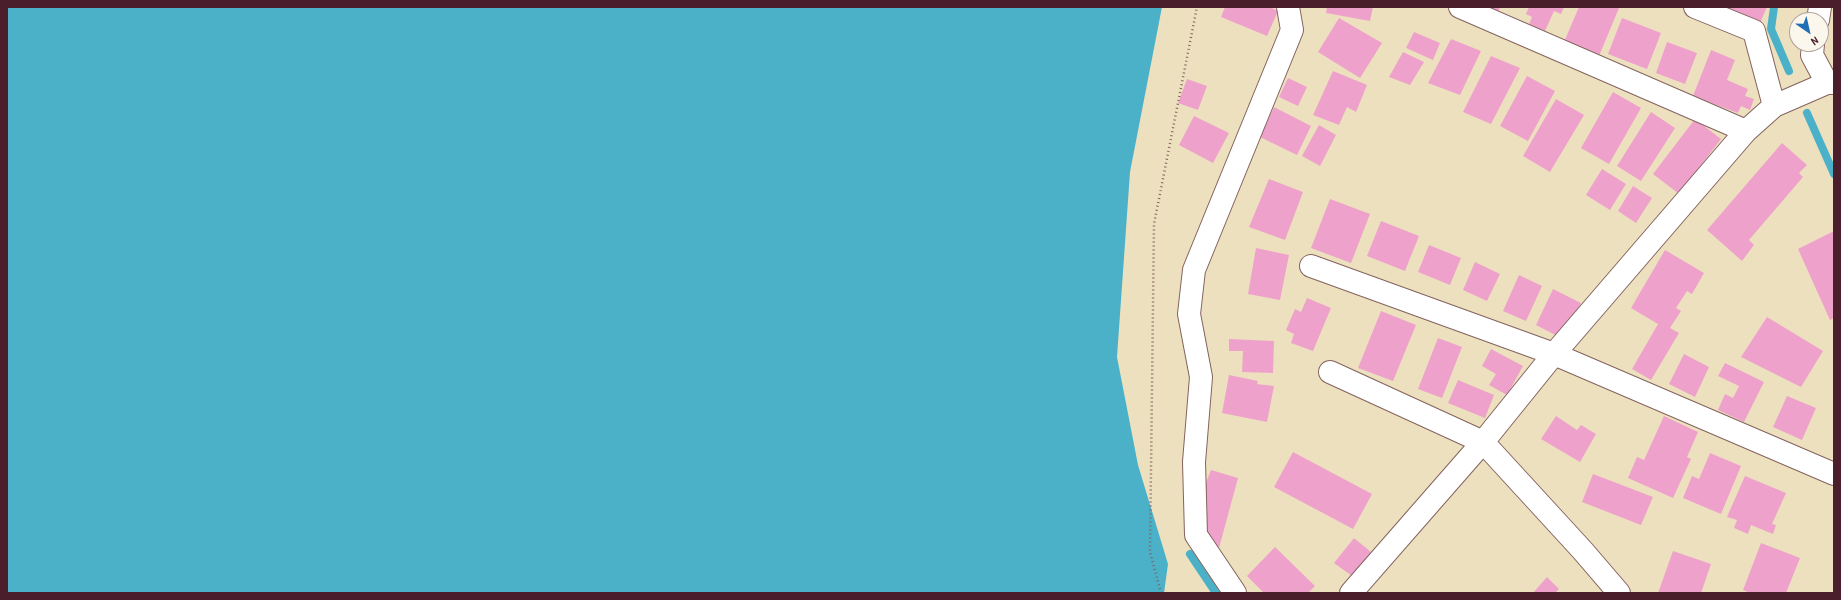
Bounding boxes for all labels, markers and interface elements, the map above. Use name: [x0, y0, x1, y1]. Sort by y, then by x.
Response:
north arrow: [1789, 12, 1829, 52]
text: N: [1809, 34, 1822, 49]

